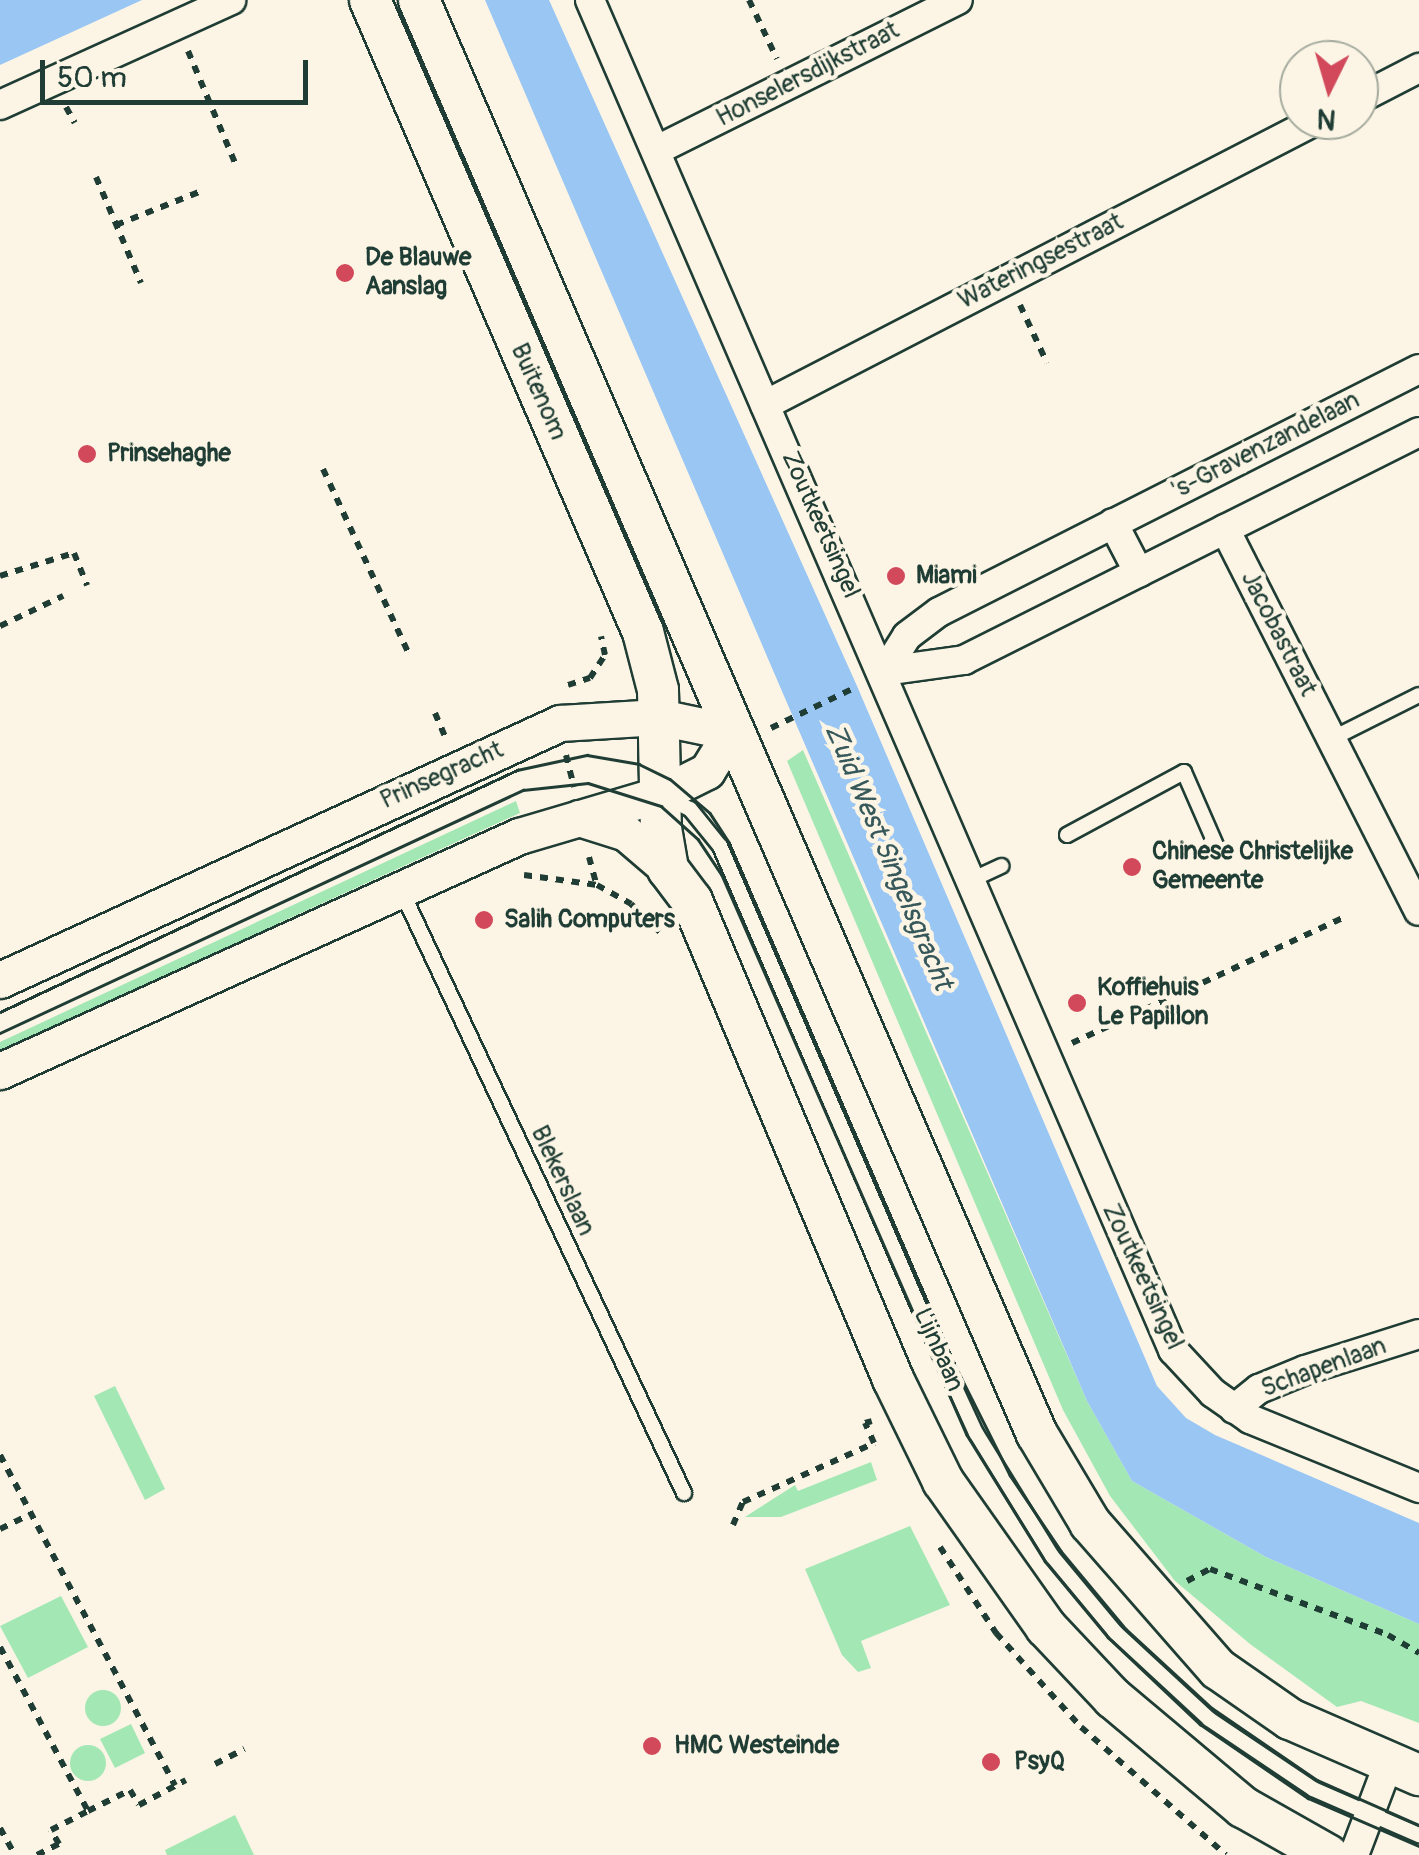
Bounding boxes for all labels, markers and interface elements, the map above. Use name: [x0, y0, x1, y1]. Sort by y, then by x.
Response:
street label: Honselersdijkstraat: [712, 16, 904, 134]
scale bar: [45, 40, 312, 102]
north arrow: [1279, 40, 1379, 140]
text: 50 m: [57, 59, 127, 96]
text: N: [1316, 100, 1337, 137]
street label: Wateringsestraat: [954, 208, 1128, 316]
place label: De Blauwe Aanslag: [365, 244, 471, 303]
marker: De Blauwe Aanslag: [334, 262, 356, 284]
street label: Buitenom: [503, 339, 573, 445]
street label: 's-Gravenzandelaan: [1167, 386, 1365, 506]
place label: Prinsehaghe: [107, 439, 231, 469]
marker: Prinsehaghe: [76, 443, 98, 465]
street label: Zoutkeetsingel: [774, 447, 866, 603]
place label: Miami: [916, 561, 977, 591]
marker: Miami: [885, 565, 907, 587]
street label: Jacobastraat: [1234, 566, 1322, 702]
water label: Zuid West Singelsgracht: [817, 719, 959, 995]
street label: Prinsegracht: [376, 736, 508, 816]
place label: Chinese Christelijke Gemeente: [1152, 838, 1353, 897]
marker: Chinese Christelijke Gemeente: [1121, 856, 1143, 878]
place label: Salih Computers: [504, 905, 675, 935]
marker: Salih Computers: [473, 909, 495, 931]
place label: Koffiehuis Le Papillon: [1097, 974, 1209, 1033]
marker: Koffiehuis Le Papillon: [1066, 992, 1088, 1014]
street label: Blekerslaan: [523, 1121, 601, 1241]
street label: Zoutkeetsingel: [1095, 1199, 1189, 1355]
street label: Lijnbaan: [906, 1304, 970, 1396]
street label: Schapenlaan: [1257, 1332, 1391, 1404]
place label: HMC Westeinde: [674, 1731, 839, 1761]
marker: HMC Westeinde: [639, 1733, 665, 1759]
place label: PsyQ: [1014, 1747, 1065, 1777]
marker: PsyQ: [978, 1749, 1004, 1775]

